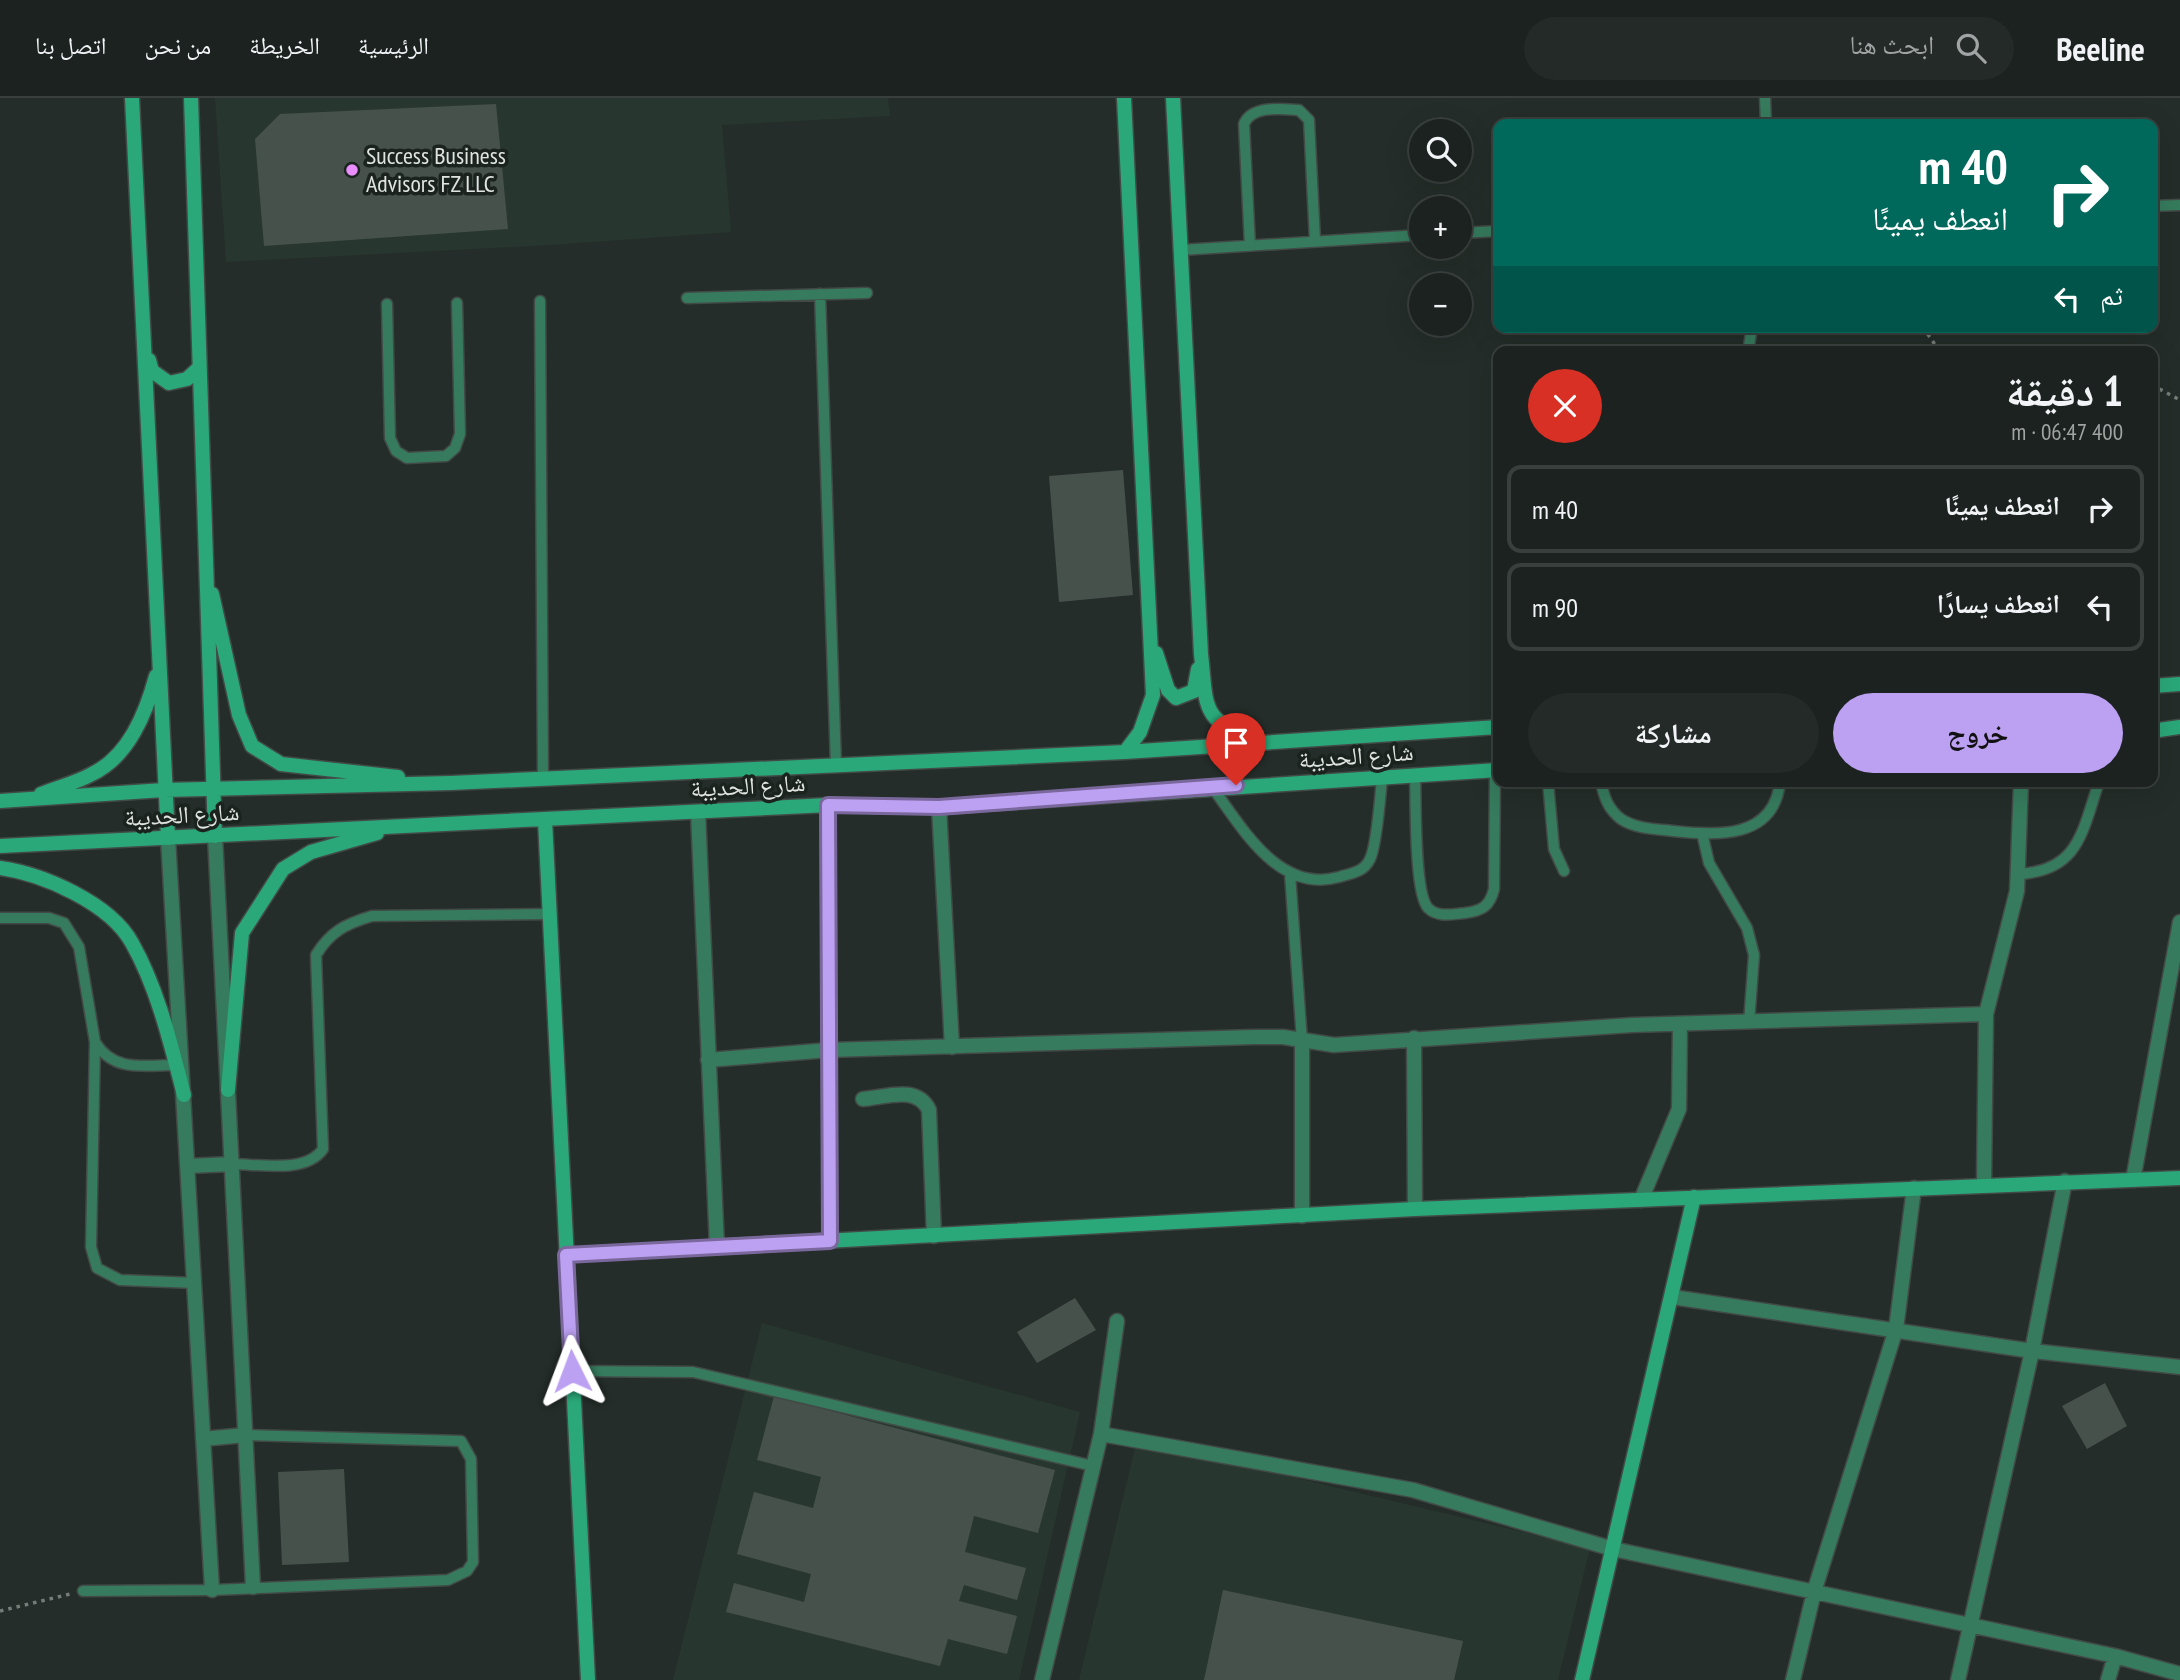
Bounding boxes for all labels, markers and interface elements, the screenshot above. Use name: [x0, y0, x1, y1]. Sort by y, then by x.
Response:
search box: [1524, 17, 2014, 80]
text: Beeline: [2056, 27, 2145, 70]
text: ابحث هنا: [1849, 28, 1934, 61]
icon: search: [1952, 29, 1990, 67]
text: اتصل بنا: [35, 30, 107, 61]
text: من نحن: [145, 30, 211, 61]
text: الخريطة: [249, 30, 320, 61]
text: الرئيسية: [358, 30, 429, 61]
map controls: [1409, 119, 1472, 336]
button: search: [1409, 119, 1472, 182]
text: 40 m: [1919, 134, 2008, 198]
place label: Success Business Advisors FZ LLC: [366, 140, 506, 199]
icon: right: [2032, 147, 2123, 238]
marker: Success Business Advisors FZ LLC: [344, 162, 360, 178]
button: +: [1409, 196, 1472, 259]
text: انعطف يمينًا: [1872, 197, 2008, 239]
button: −: [1409, 273, 1472, 336]
text: ثم: [2100, 279, 2123, 312]
icon: left: [2048, 280, 2086, 318]
text: 1 دقيقة: [2006, 363, 2123, 418]
button: close: [1528, 369, 1602, 443]
text: 400 m · 06:47: [2011, 417, 2123, 446]
text: انعطف يمينًا: [1944, 489, 2060, 522]
icon: right: [2081, 490, 2119, 528]
text: 40 m: [1532, 493, 1578, 526]
text: انعطف يسارًا: [1937, 587, 2060, 620]
icon: left: [2081, 588, 2119, 626]
text: 90 m: [1532, 591, 1578, 624]
button: مشاركة: [1528, 693, 1819, 773]
button: خروج: [1833, 693, 2123, 773]
pin: [1206, 713, 1266, 785]
icon: arrive: [1217, 724, 1255, 762]
street label: شارع الحديبة: [1298, 736, 1414, 775]
street label: شارع الحديبة: [690, 767, 806, 804]
street label: شارع الحديبة: [124, 796, 240, 833]
position arrow: [535, 1334, 609, 1408]

